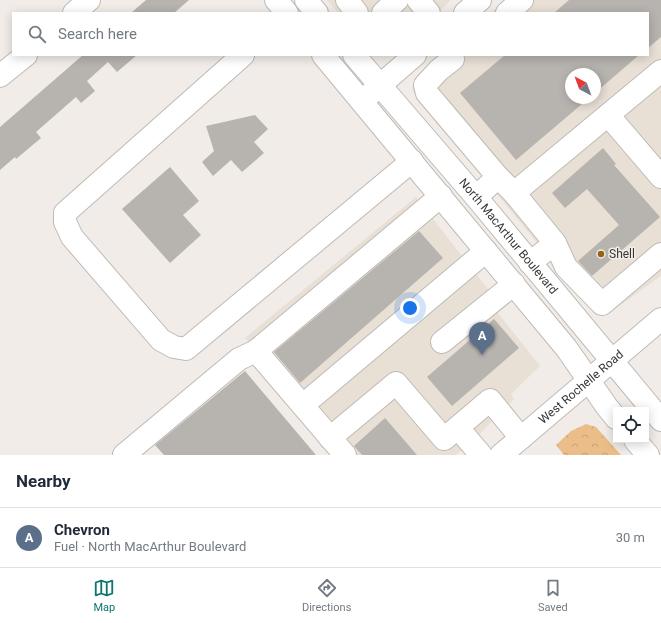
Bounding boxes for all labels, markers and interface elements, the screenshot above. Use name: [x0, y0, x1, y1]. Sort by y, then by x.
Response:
search box: [12, 12, 649, 56]
icon: search: [26, 23, 48, 45]
text: Search here: [58, 25, 137, 43]
north arrow: [565, 68, 601, 104]
street label: North MacArthur Boulevard: [456, 176, 560, 297]
place label: Shell: [609, 247, 635, 261]
marker: Shell: [596, 249, 606, 259]
your location: [400, 298, 420, 318]
pin: A: [469, 322, 495, 355]
street label: West Rochelle Road: [536, 347, 626, 427]
map controls: [613, 407, 649, 443]
button: locate: [613, 407, 649, 443]
text: Nearby: [16, 471, 71, 491]
text: Chevron: [54, 521, 110, 539]
text: A: [25, 530, 33, 545]
text: 30 m: [616, 530, 645, 545]
text: Fuel · North MacArthur Boulevard: [54, 539, 246, 554]
tab: Map: [93, 577, 115, 614]
tab: Directions: [302, 577, 351, 614]
tab: Saved: [538, 577, 568, 614]

